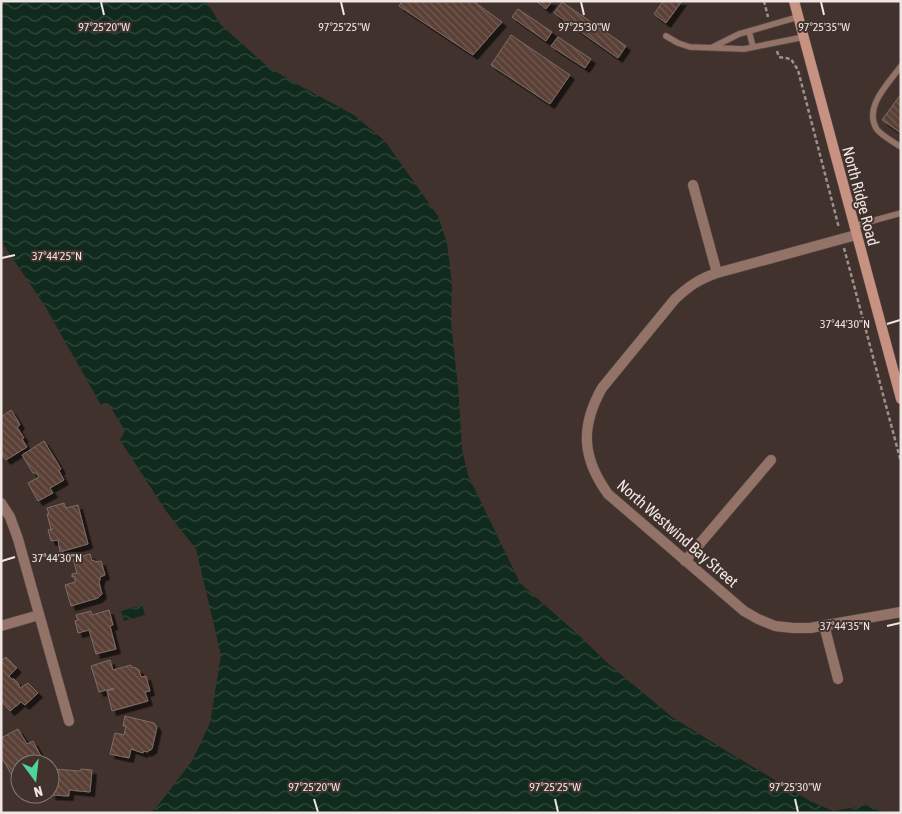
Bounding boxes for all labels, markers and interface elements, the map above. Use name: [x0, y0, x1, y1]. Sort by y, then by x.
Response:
text: 97°25'20"W: [78, 20, 130, 34]
text: 97°25'25"W: [318, 20, 370, 34]
text: 97°25'30"W: [558, 20, 610, 34]
text: 97°25'35"W: [798, 20, 850, 34]
street label: North Ridge Road: [838, 144, 883, 248]
text: 37°44'25"N: [32, 249, 82, 263]
text: 37°44'30"N: [820, 317, 870, 331]
street label: North Westwind Bay Street: [613, 476, 742, 591]
text: 37°44'30"N: [32, 551, 82, 565]
text: 37°44'35"N: [820, 619, 870, 633]
north arrow: [10, 754, 60, 804]
text: 97°25'20"W: [288, 780, 340, 794]
text: 97°25'25"W: [529, 780, 581, 794]
text: 97°25'30"W: [769, 780, 821, 794]
text: N: [32, 783, 44, 800]

